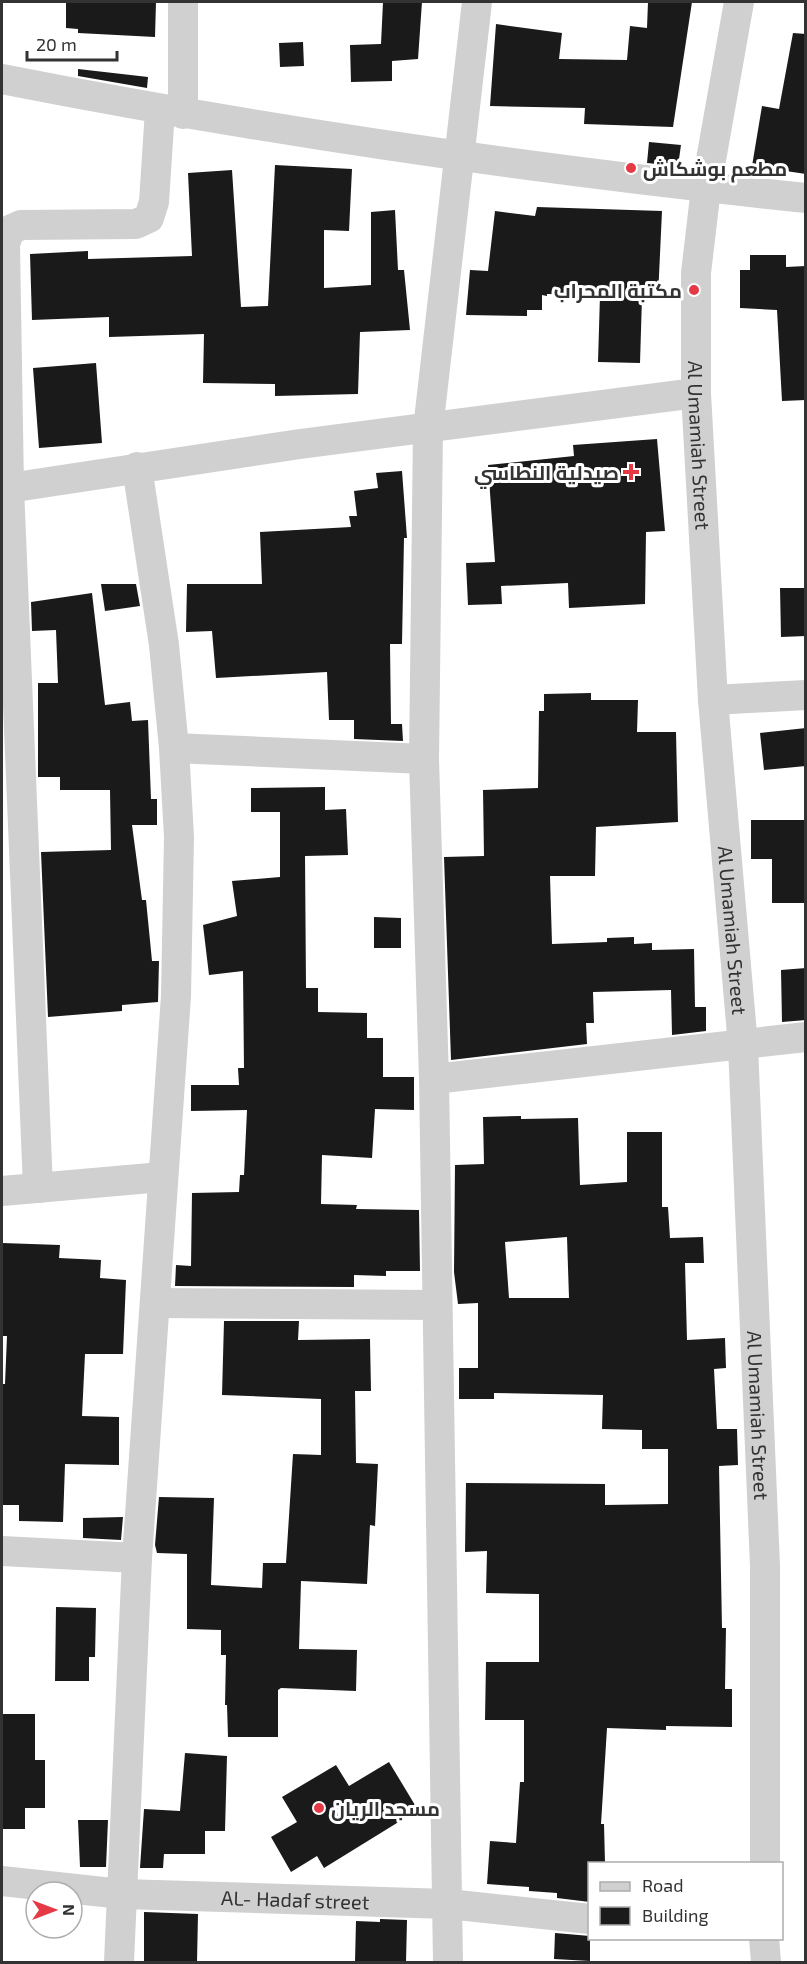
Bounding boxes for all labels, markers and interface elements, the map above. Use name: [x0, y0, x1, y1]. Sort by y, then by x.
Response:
scale bar: [27, 24, 117, 62]
text: 20 m: [36, 33, 77, 55]
place label: مطعم بوشكاش: [643, 156, 787, 183]
marker: مطعم بوشكاش: [624, 161, 638, 175]
place label: مكتبة المحراب: [554, 278, 682, 303]
marker: مكتبة المحراب: [687, 283, 701, 297]
street label: Al Umamiah Street: [684, 361, 716, 531]
place label: صيدلية النطاسي: [474, 460, 619, 489]
marker: صيدلية النطاسي: [624, 465, 638, 479]
street label: Al Umamiah Street: [714, 845, 752, 1016]
street label: Al Umamiah Street: [743, 1330, 774, 1501]
place label: مسجد الريان: [331, 1796, 440, 1821]
marker: مسجد الريان: [312, 1801, 326, 1815]
legend: [588, 1862, 783, 1940]
text: Road: [642, 1874, 683, 1896]
north arrow: [24, 1880, 84, 1940]
street label: AL- Hadaf street: [221, 1885, 370, 1914]
text: N: [60, 1904, 79, 1916]
text: Building: [642, 1904, 709, 1926]

